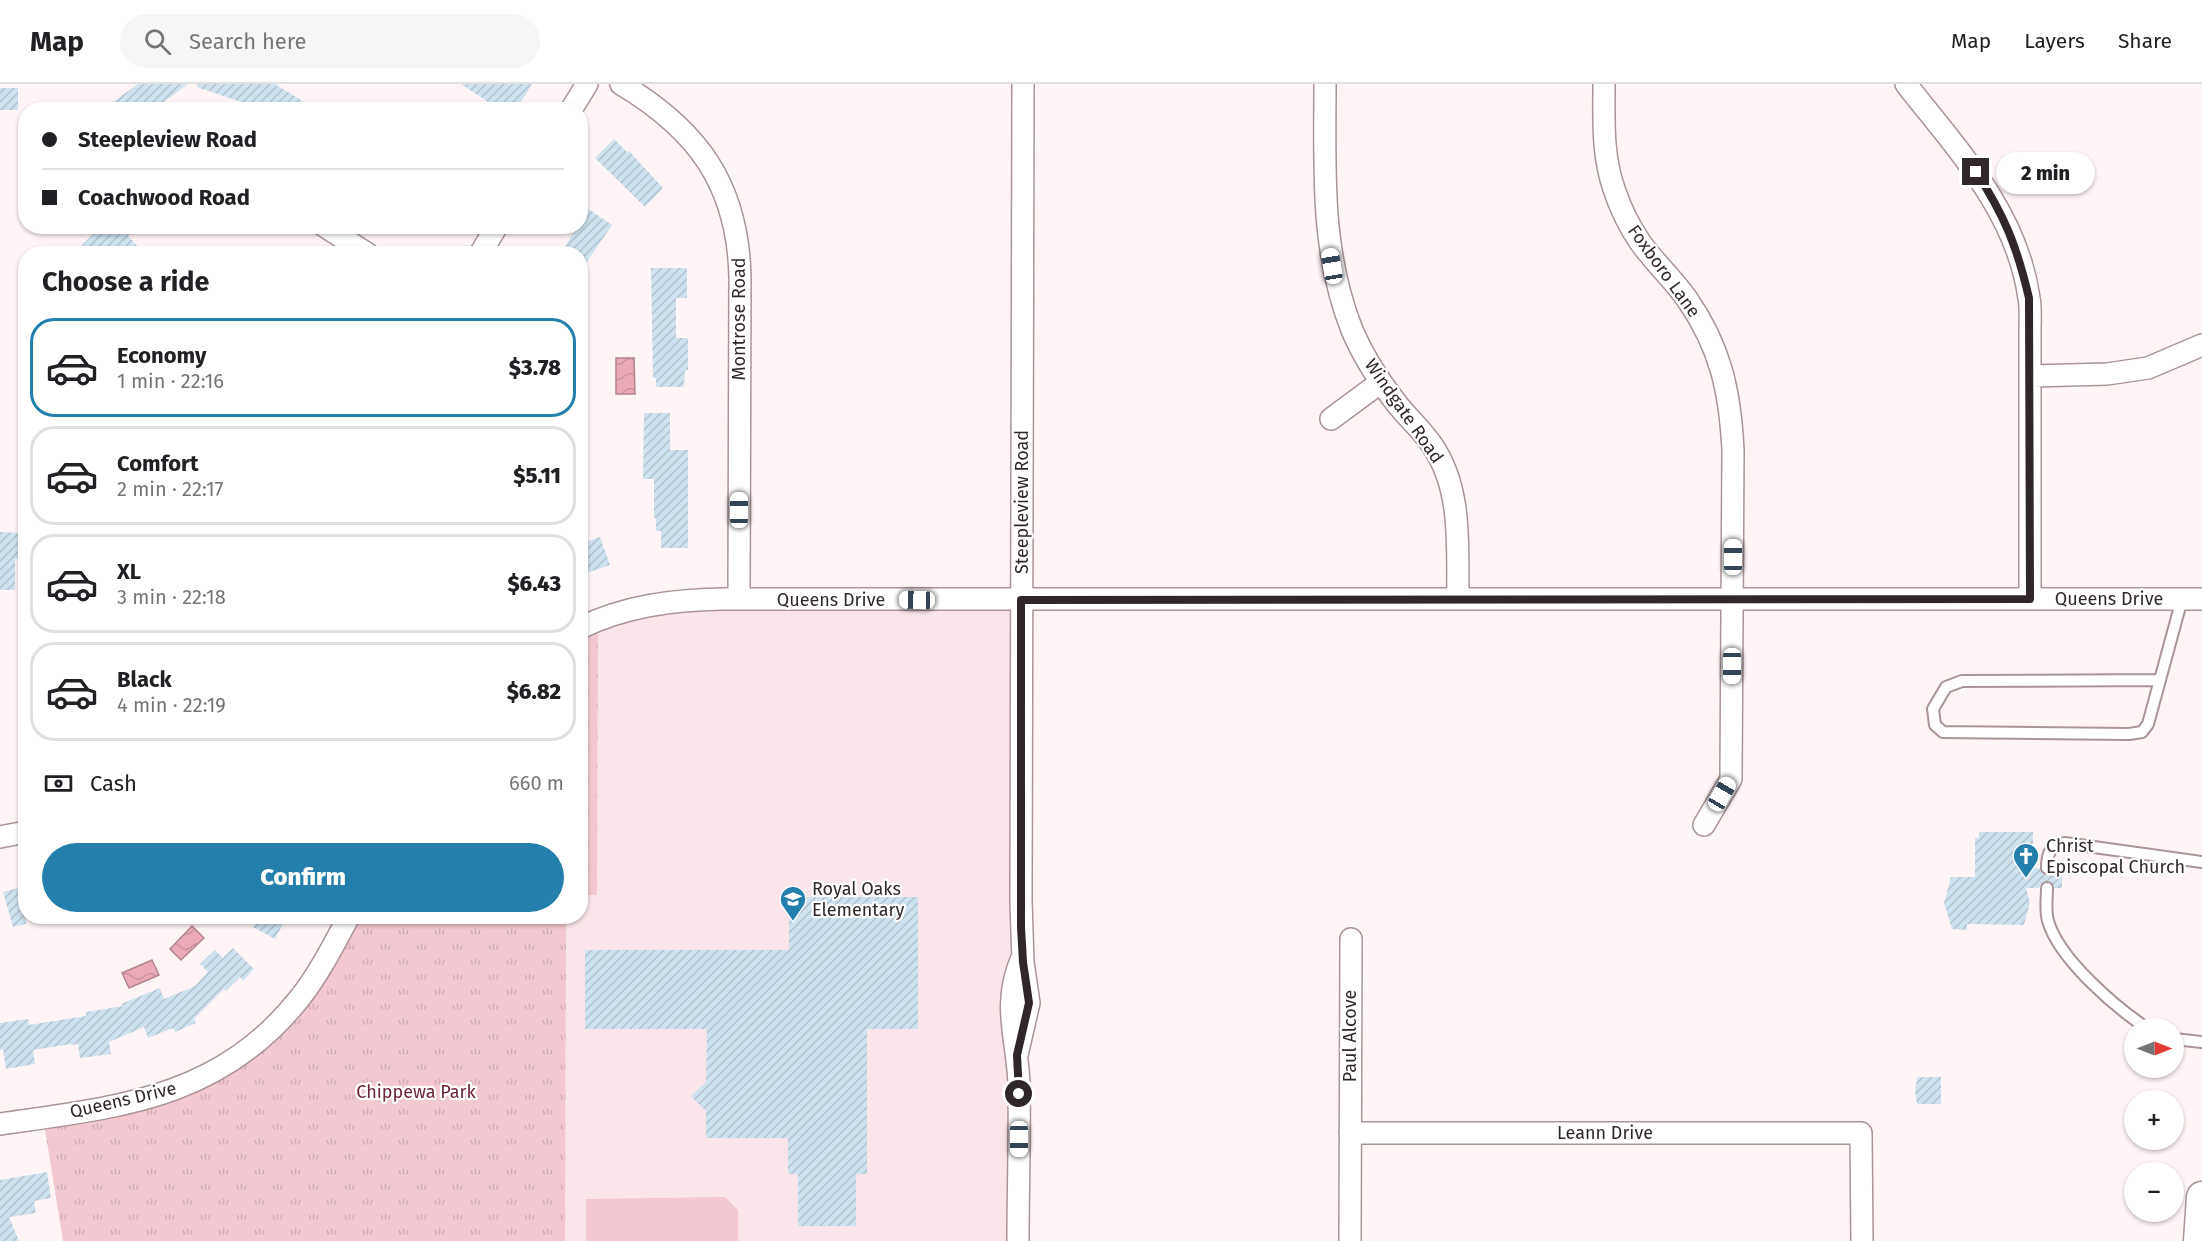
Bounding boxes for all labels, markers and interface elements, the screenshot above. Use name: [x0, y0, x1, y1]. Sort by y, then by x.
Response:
search box: [120, 14, 540, 68]
text: Map: [30, 25, 84, 58]
icon: search: [141, 25, 174, 58]
text: Search here: [189, 28, 307, 55]
text: Map: [1951, 28, 1991, 54]
text: Layers: [2024, 28, 2085, 54]
text: Share: [2118, 28, 2172, 54]
text: Steepleview Road: [78, 126, 257, 153]
callout: 2 min: [1997, 151, 2096, 193]
route end: [1962, 158, 1989, 185]
text: 2 min: [2021, 161, 2070, 185]
text: Coachwood Road: [78, 184, 250, 211]
street label: Foxboro Lane: [1623, 220, 1705, 322]
car: [1320, 247, 1344, 285]
street label: Montrose Road: [728, 258, 750, 380]
text: Choose a ride: [42, 266, 209, 298]
icon: car: [45, 341, 99, 395]
text: Economy: [117, 342, 206, 369]
text: $3.78: [509, 354, 561, 381]
street label: Windgate Road: [1360, 355, 1448, 467]
text: 1 min · 22:16: [117, 369, 224, 393]
street label: Steepleview Road: [1011, 430, 1033, 574]
icon: car: [45, 449, 99, 503]
text: Comfort: [117, 450, 198, 477]
text: $5.11: [513, 462, 561, 489]
text: 2 min · 22:17: [117, 477, 223, 501]
car: [730, 492, 748, 528]
car: [1724, 539, 1742, 575]
icon: car: [45, 557, 99, 611]
text: XL: [117, 558, 141, 585]
text: $6.43: [507, 570, 561, 597]
text: 3 min · 22:18: [117, 585, 226, 609]
street label: Queens Drive: [2055, 588, 2163, 610]
street label: Queens Drive: [777, 589, 885, 611]
car: [899, 591, 935, 609]
car: [1723, 648, 1741, 684]
icon: car: [45, 665, 99, 719]
text: Black: [117, 666, 172, 693]
text: $6.82: [507, 678, 561, 705]
text: 4 min · 22:19: [117, 693, 226, 717]
icon: cash: [42, 767, 75, 800]
text: Cash: [90, 770, 137, 797]
text: 660 m: [509, 771, 564, 795]
car: [1705, 774, 1739, 814]
place label: Christ Episcopal Church: [2046, 835, 2185, 878]
church icon: Christ Episcopal Church: [2011, 841, 2041, 879]
button: Confirm: [42, 843, 564, 912]
place label: Royal Oaks Elementary: [812, 878, 904, 921]
school or university icon: Royal Oaks Elementary: [778, 884, 808, 922]
street label: Paul Alcove: [1339, 990, 1361, 1082]
north arrow: [2124, 1018, 2184, 1078]
map controls: [2124, 1018, 2184, 1222]
street label: Queens Drive: [68, 1077, 178, 1123]
route start: [1005, 1080, 1032, 1107]
park label: Chippewa Park: [356, 1081, 476, 1103]
button: +: [2124, 1090, 2184, 1150]
car: [1010, 1121, 1028, 1157]
street label: Leann Drive: [1557, 1122, 1653, 1144]
button: −: [2124, 1162, 2184, 1222]

